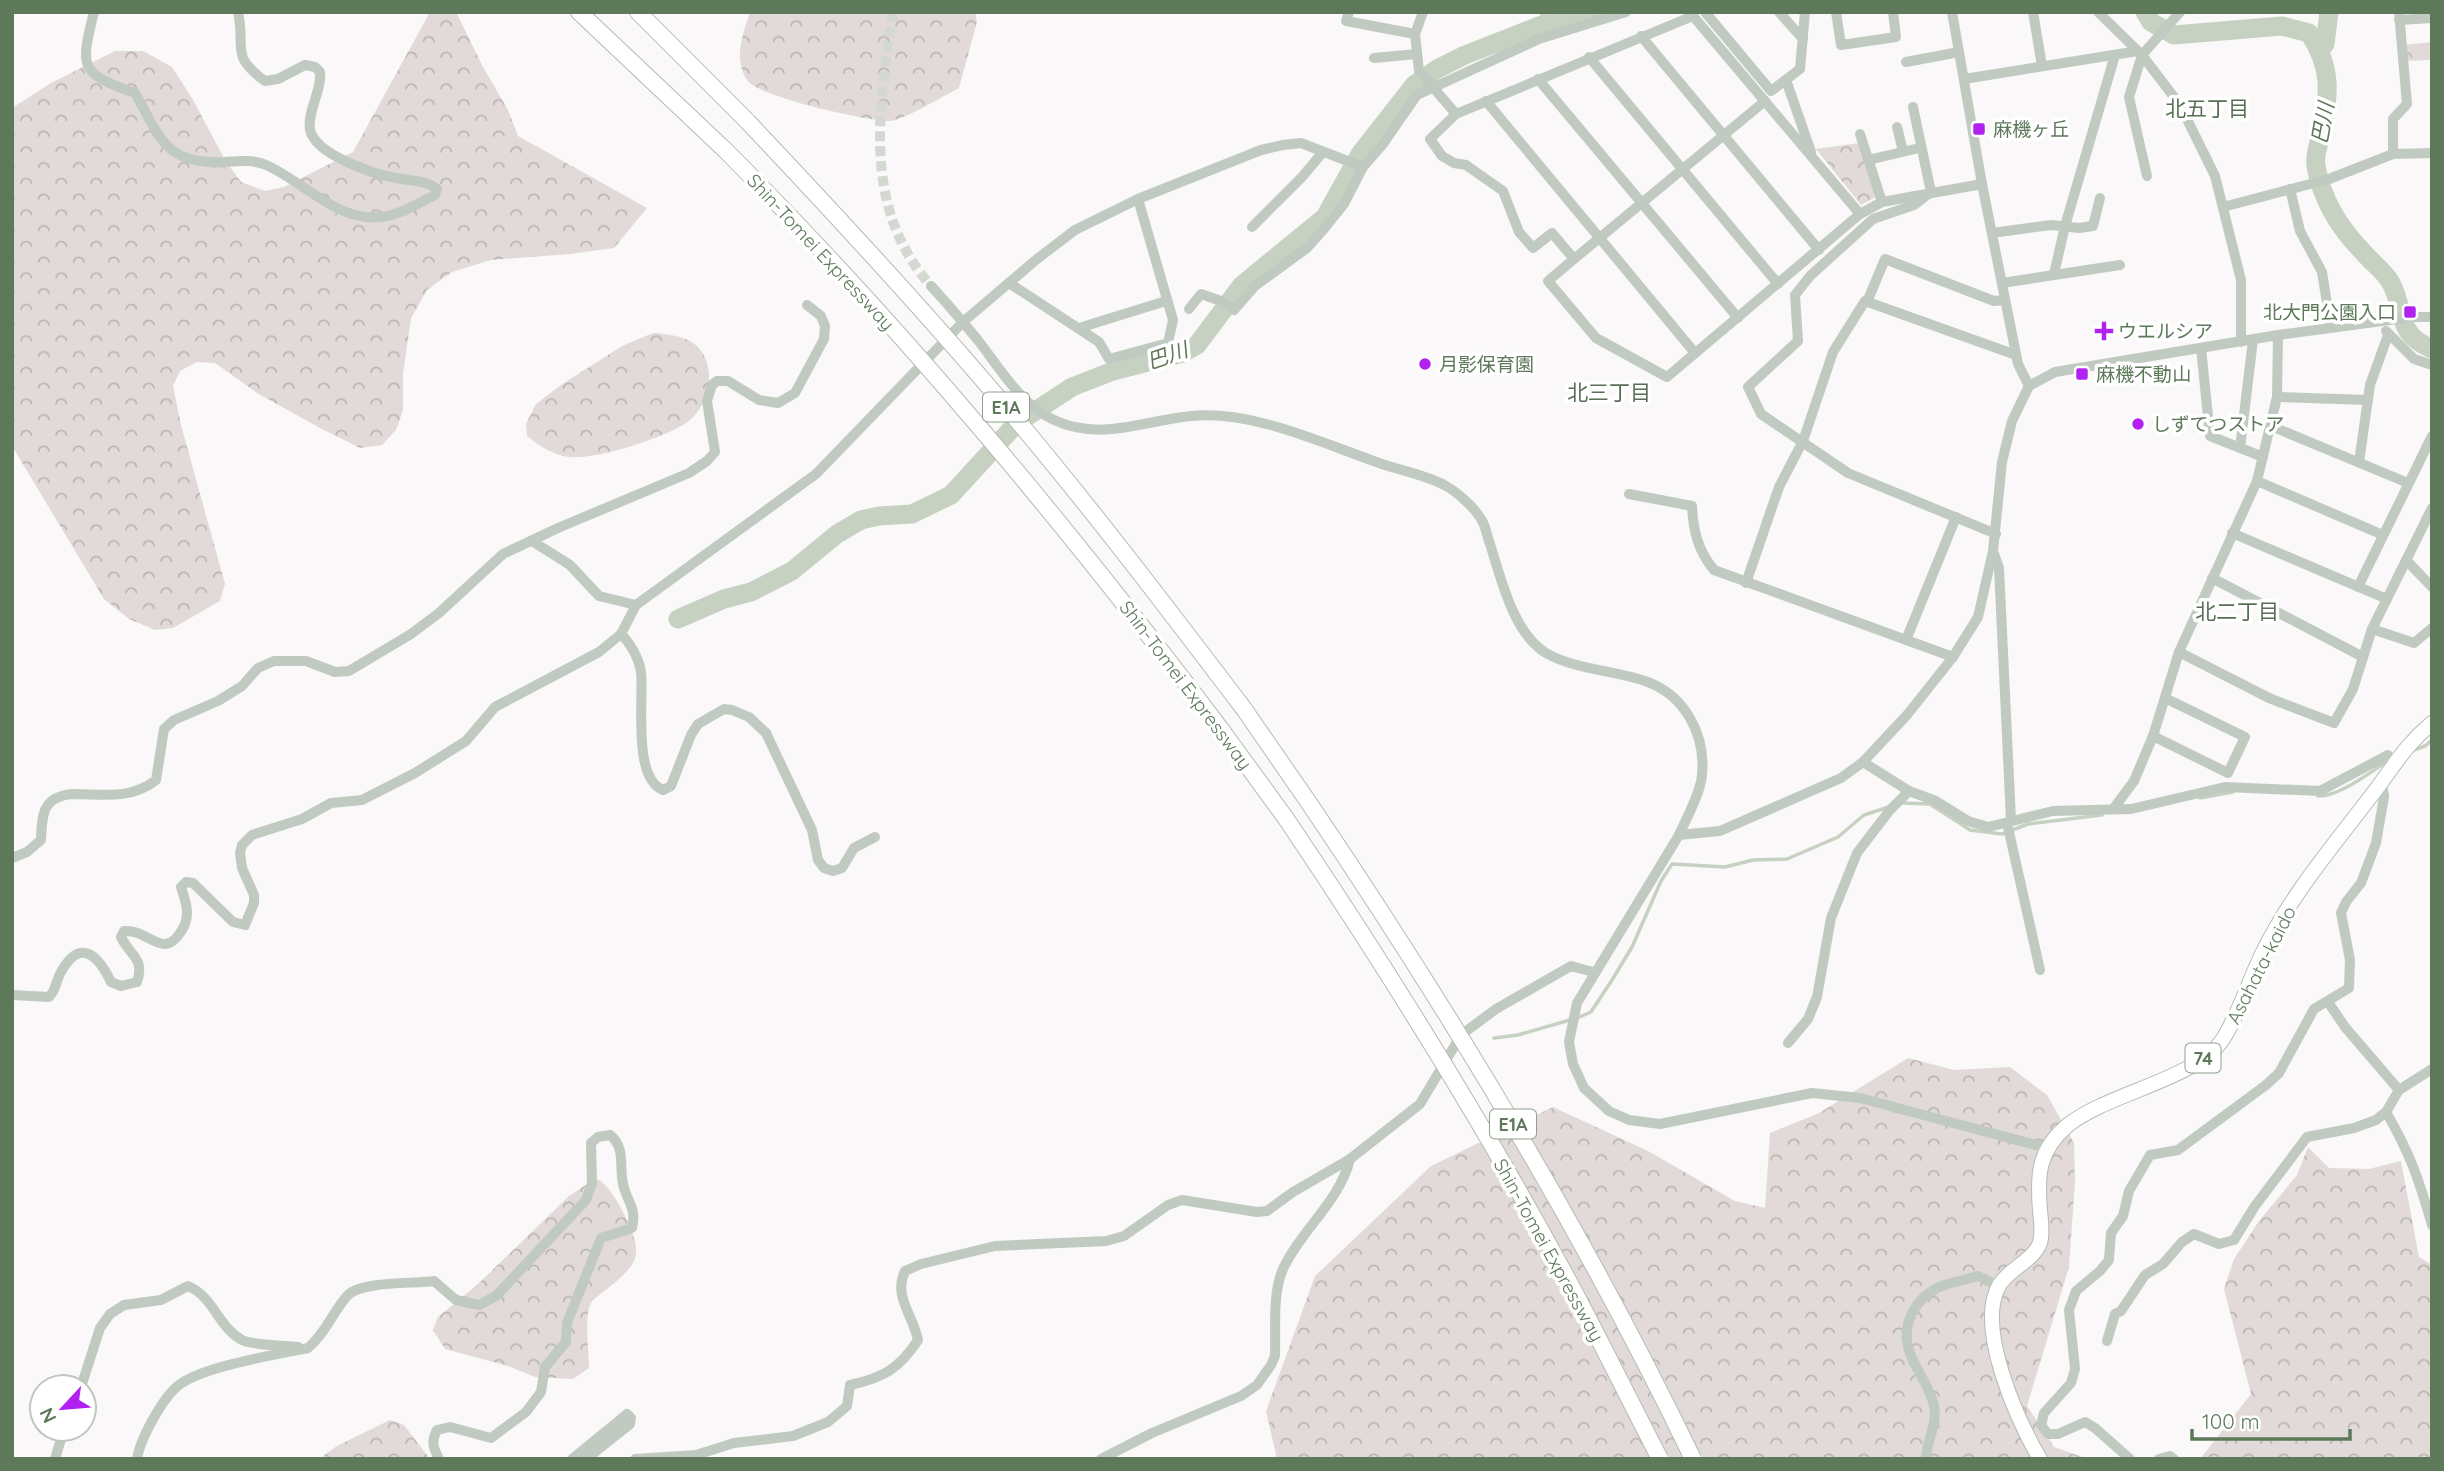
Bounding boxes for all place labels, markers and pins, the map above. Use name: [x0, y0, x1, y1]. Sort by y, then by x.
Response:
place label: 麻機ヶ丘: [1993, 117, 2069, 141]
marker: 麻機ヶ丘: [1971, 121, 1987, 137]
place label: 北大門公園入口: [2263, 300, 2396, 324]
marker: 北大門公園入口: [2402, 304, 2418, 320]
place label: ウエルシア: [2118, 319, 2213, 343]
marker: ウエルシア: [2096, 323, 2112, 339]
place label: 月影保育園: [1439, 352, 1534, 376]
marker: 月影保育園: [1417, 356, 1433, 372]
place label: 麻機不動山: [2096, 362, 2191, 386]
marker: 麻機不動山: [2074, 366, 2090, 382]
place label: しずてつストア: [2152, 412, 2284, 436]
marker: しずてつストア: [2130, 416, 2146, 432]

